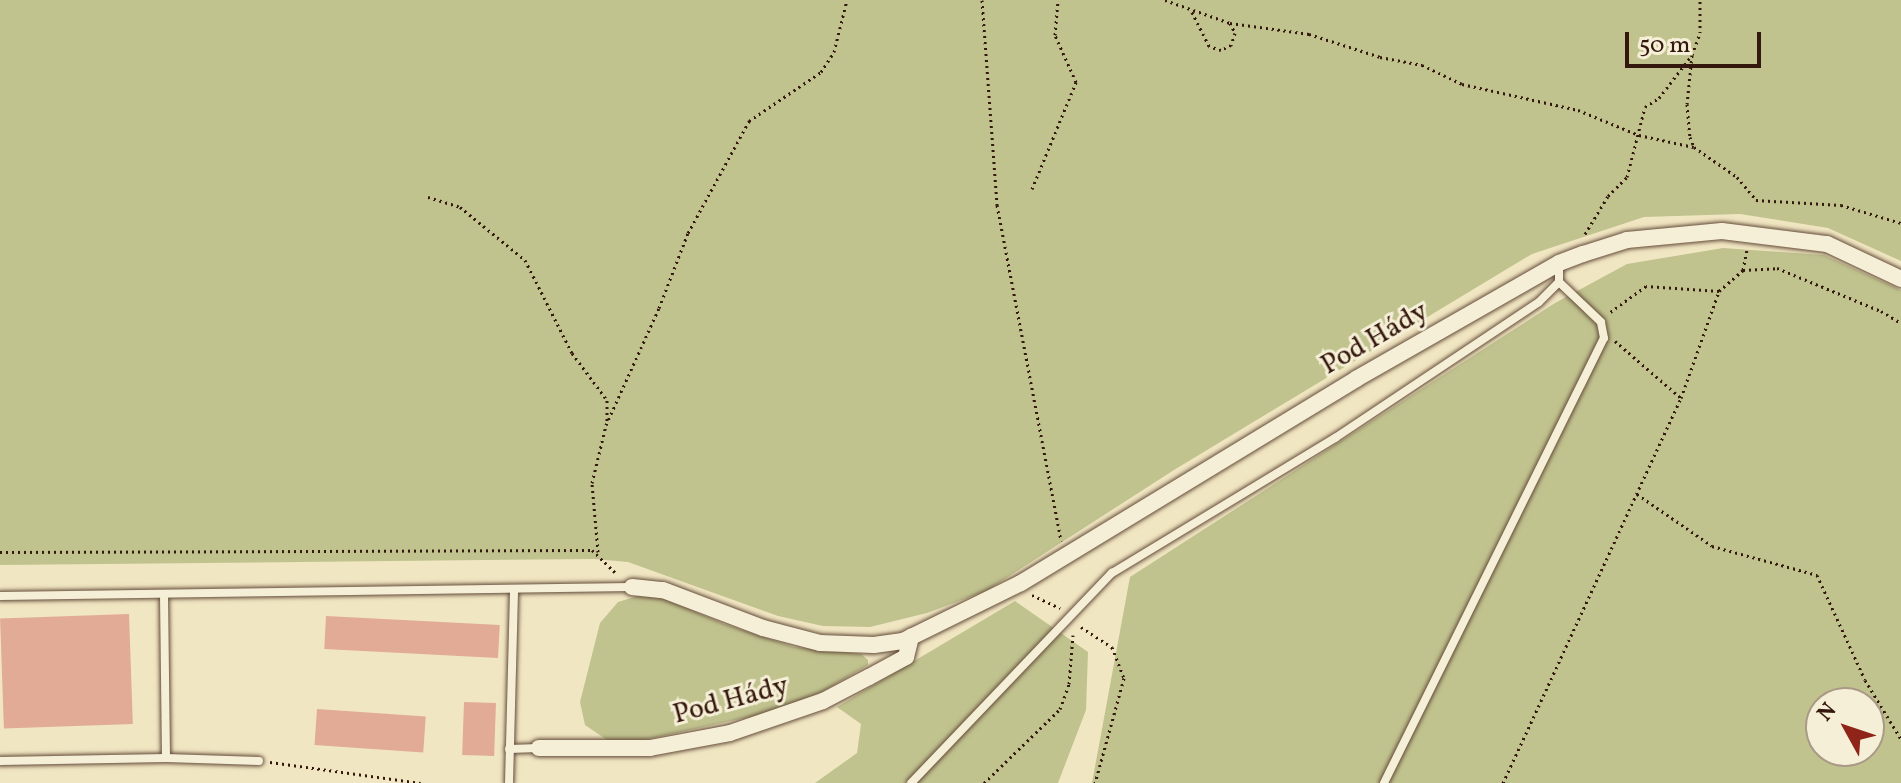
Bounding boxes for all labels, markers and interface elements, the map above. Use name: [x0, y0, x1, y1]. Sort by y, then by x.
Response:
scale bar: [1629, 16, 1765, 66]
text: 50 m: [1639, 29, 1691, 63]
street label: Pod Hády: [1316, 295, 1434, 383]
street label: Pod Hády: [670, 670, 792, 732]
north arrow: [1805, 687, 1885, 767]
text: N: [1811, 696, 1845, 729]

